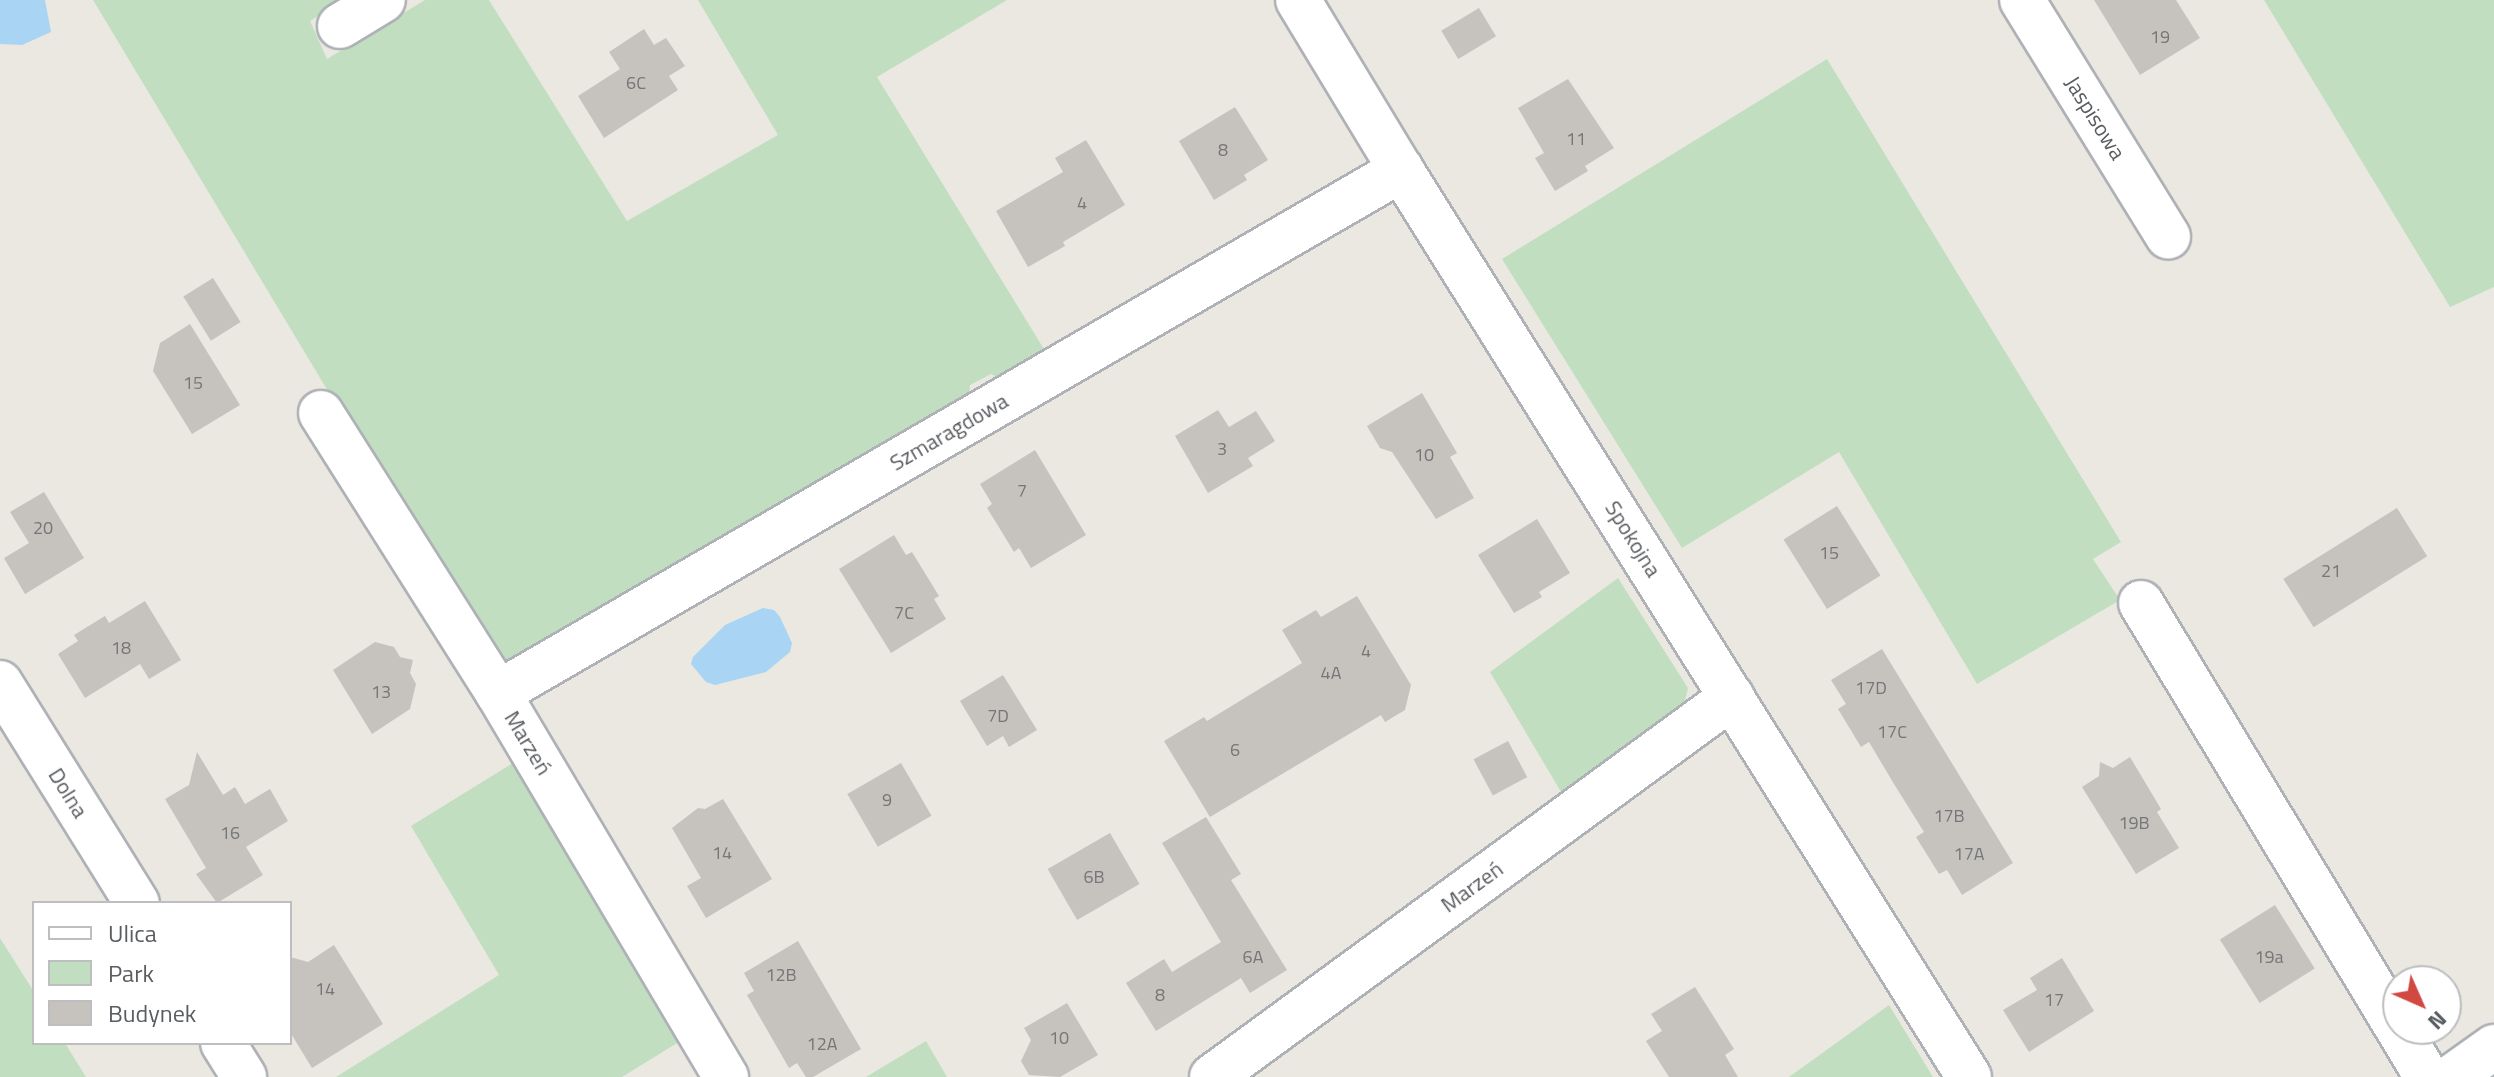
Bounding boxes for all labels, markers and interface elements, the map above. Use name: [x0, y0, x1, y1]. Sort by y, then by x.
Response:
house number: 19: [2150, 26, 2170, 48]
street label: Jaspisowa: [2059, 71, 2131, 165]
house number: 6C: [626, 72, 646, 94]
house number: 11: [1566, 128, 1586, 150]
house number: 8: [1218, 139, 1228, 161]
house number: 4: [1077, 192, 1087, 214]
house number: 15: [183, 372, 203, 394]
street label: Szmaragdowa: [885, 388, 1013, 476]
house number: 3: [1217, 438, 1227, 460]
house number: 10: [1414, 444, 1434, 466]
house number: 7: [1017, 480, 1027, 502]
street label: Spokojna: [1599, 496, 1667, 582]
house number: 20: [33, 517, 53, 539]
house number: 15: [1819, 542, 1839, 564]
house number: 21: [2321, 560, 2341, 582]
house number: 7C: [894, 602, 914, 624]
house number: 18: [111, 637, 131, 659]
house number: 4: [1361, 640, 1371, 662]
house number: 4A: [1321, 662, 1341, 684]
house number: 17D: [1855, 677, 1887, 699]
house number: 13: [371, 681, 391, 703]
house number: 7D: [987, 705, 1009, 727]
street label: Marzeń: [499, 706, 557, 780]
house number: 17C: [1877, 721, 1907, 743]
house number: 6: [1230, 739, 1240, 761]
street label: Dolna: [43, 763, 93, 823]
house number: 9: [882, 789, 892, 811]
house number: 17B: [1933, 805, 1965, 827]
house number: 19B: [2118, 812, 2150, 834]
house number: 16: [220, 822, 240, 844]
house number: 14: [712, 842, 732, 864]
house number: 17A: [1954, 843, 1984, 865]
street label: Marzeń: [1436, 856, 1508, 918]
house number: 6B: [1083, 866, 1105, 888]
legend: [32, 901, 292, 1045]
text: Ulica: [108, 915, 157, 951]
house number: 6A: [1243, 946, 1263, 968]
house number: 19a: [2254, 946, 2284, 968]
text: Park: [108, 955, 154, 991]
house number: 12B: [765, 964, 797, 986]
north arrow: [2382, 965, 2462, 1045]
house number: 14: [315, 978, 335, 1000]
house number: 8: [1155, 984, 1165, 1006]
house number: 17: [2044, 989, 2064, 1011]
text: Budynek: [108, 995, 196, 1031]
text: N: [2420, 1003, 2455, 1038]
house number: 10: [1049, 1027, 1069, 1049]
house number: 12A: [807, 1033, 837, 1055]

